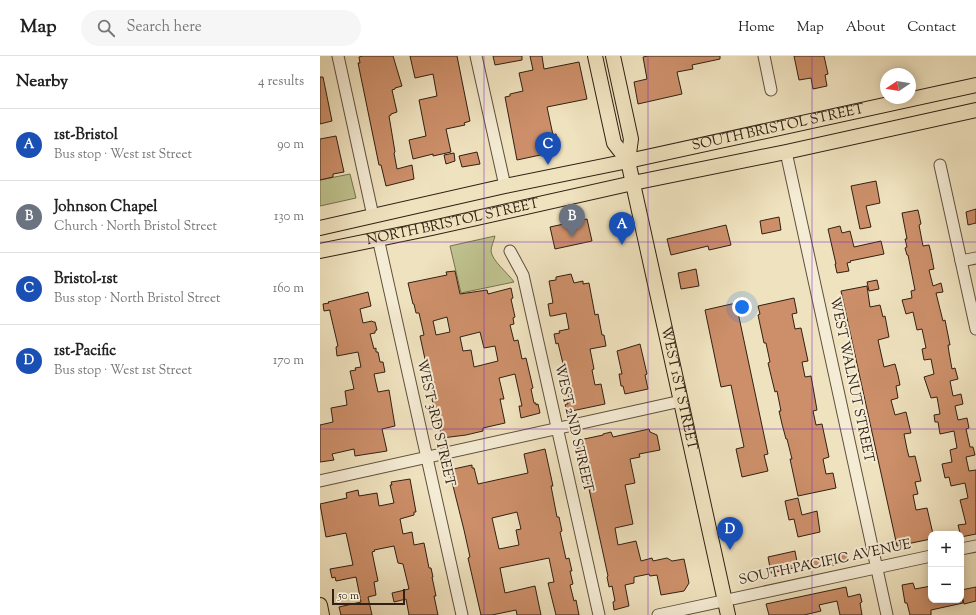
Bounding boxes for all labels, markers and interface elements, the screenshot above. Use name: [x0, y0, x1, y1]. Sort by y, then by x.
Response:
search box: [81, 10, 361, 46]
text: Map: [20, 14, 57, 41]
icon: search: [95, 17, 117, 39]
text: Search here: [127, 17, 202, 38]
text: Home: [738, 18, 775, 38]
text: Map: [797, 18, 824, 38]
text: About: [846, 18, 885, 38]
text: Contact: [907, 18, 956, 38]
north arrow: [880, 68, 916, 104]
text: Nearby: [16, 70, 68, 94]
text: 4 results: [258, 73, 304, 91]
street label: SOUTH BRISTOL STREET: [690, 100, 866, 157]
text: 1st-Bristol: [54, 125, 118, 146]
pin: C: [535, 132, 561, 165]
text: A: [24, 136, 34, 154]
text: 90 m: [277, 136, 304, 154]
text: Bus stop · West 1st Street: [54, 146, 192, 164]
street label: NORTH BRISTOL STREET: [365, 194, 541, 251]
text: Johnson Chapel: [54, 197, 157, 218]
pin: B: [559, 204, 585, 237]
text: B: [25, 208, 33, 226]
text: 130 m: [274, 208, 304, 226]
pin: A: [609, 212, 635, 245]
text: Church · North Bristol Street: [54, 218, 217, 236]
text: Bristol-1st: [54, 269, 118, 290]
text: C: [24, 280, 34, 298]
text: 160 m: [273, 280, 304, 298]
text: Bus stop · North Bristol Street: [54, 290, 220, 308]
street label: WEST WALNUT STREET: [824, 295, 878, 465]
your location: [732, 297, 752, 317]
street label: WEST 1ST STREET: [655, 325, 701, 452]
text: 1st-Pacific: [54, 341, 116, 362]
text: D: [24, 352, 34, 370]
text: 170 m: [273, 352, 304, 370]
street label: WEST 3RD STREET: [411, 357, 459, 489]
street label: WEST 2ND STREET: [548, 361, 598, 495]
text: Bus stop · West 1st Street: [54, 362, 192, 380]
pin: D: [717, 517, 743, 550]
map controls: [928, 531, 964, 603]
button: +: [928, 531, 964, 567]
street label: SOUTH PACIFIC AVENUE: [737, 535, 913, 591]
button: −: [928, 567, 964, 603]
scale bar: [332, 587, 405, 606]
text: 50 m: [338, 588, 359, 604]

